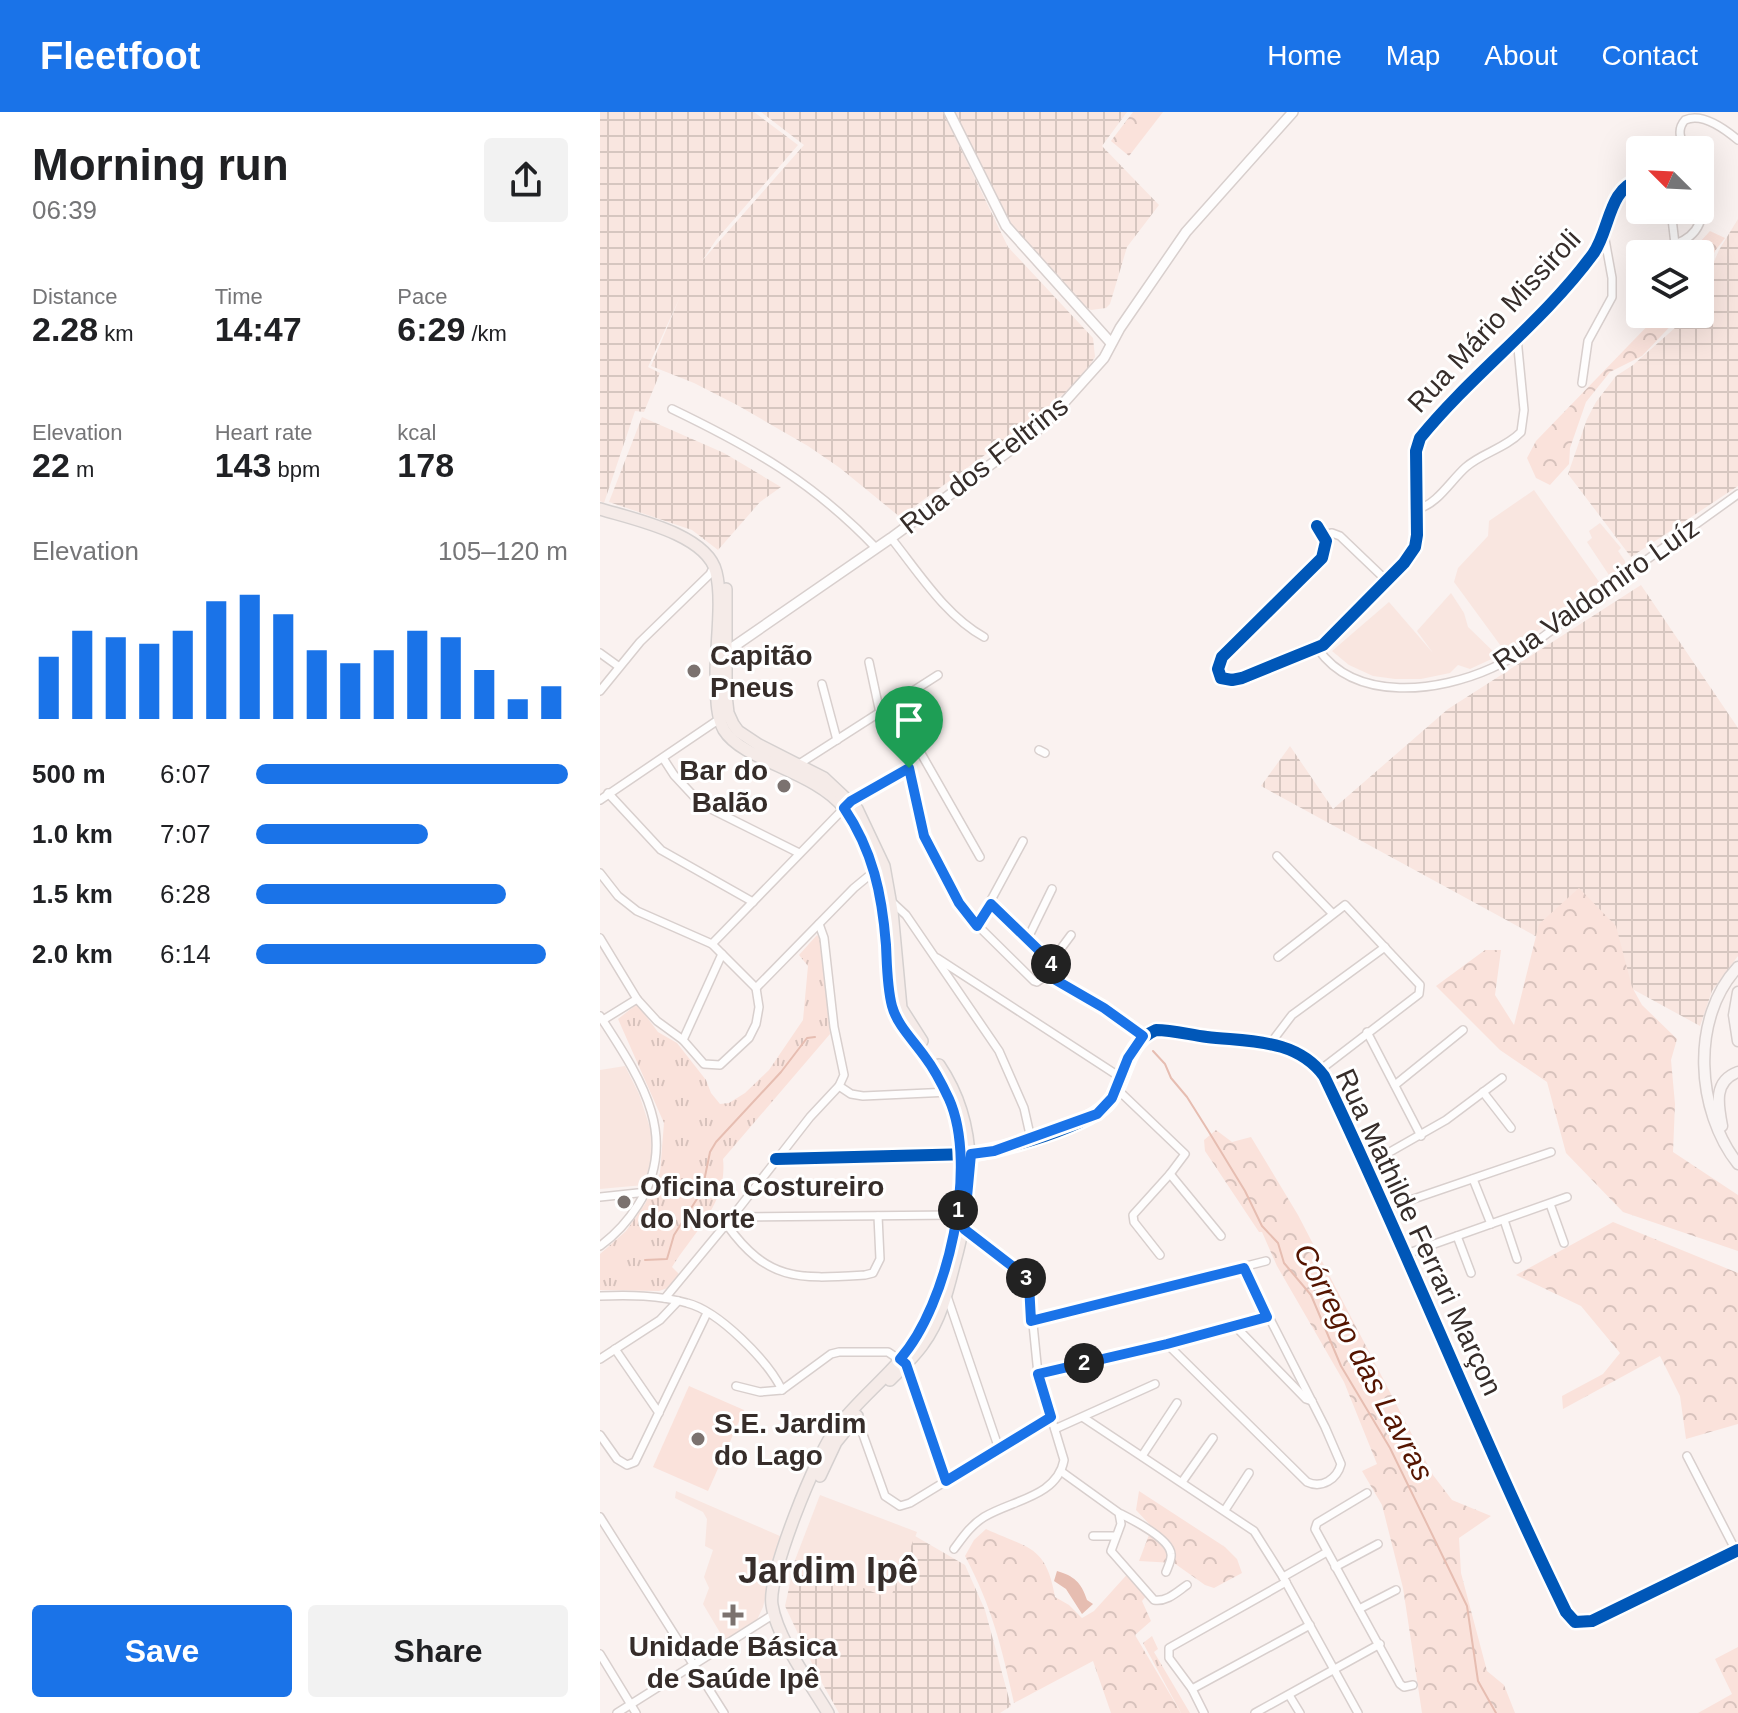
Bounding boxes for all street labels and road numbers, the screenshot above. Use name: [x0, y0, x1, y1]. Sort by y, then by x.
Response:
street label: Rua Mário Missiroli: [1401, 223, 1587, 419]
street label: Rua dos Feltrins: [894, 390, 1074, 540]
street label: Rua Valdomiro Luíz: [1487, 511, 1705, 677]
street label: Rua Mathilde Ferrari Marçon: [1330, 1064, 1508, 1400]

